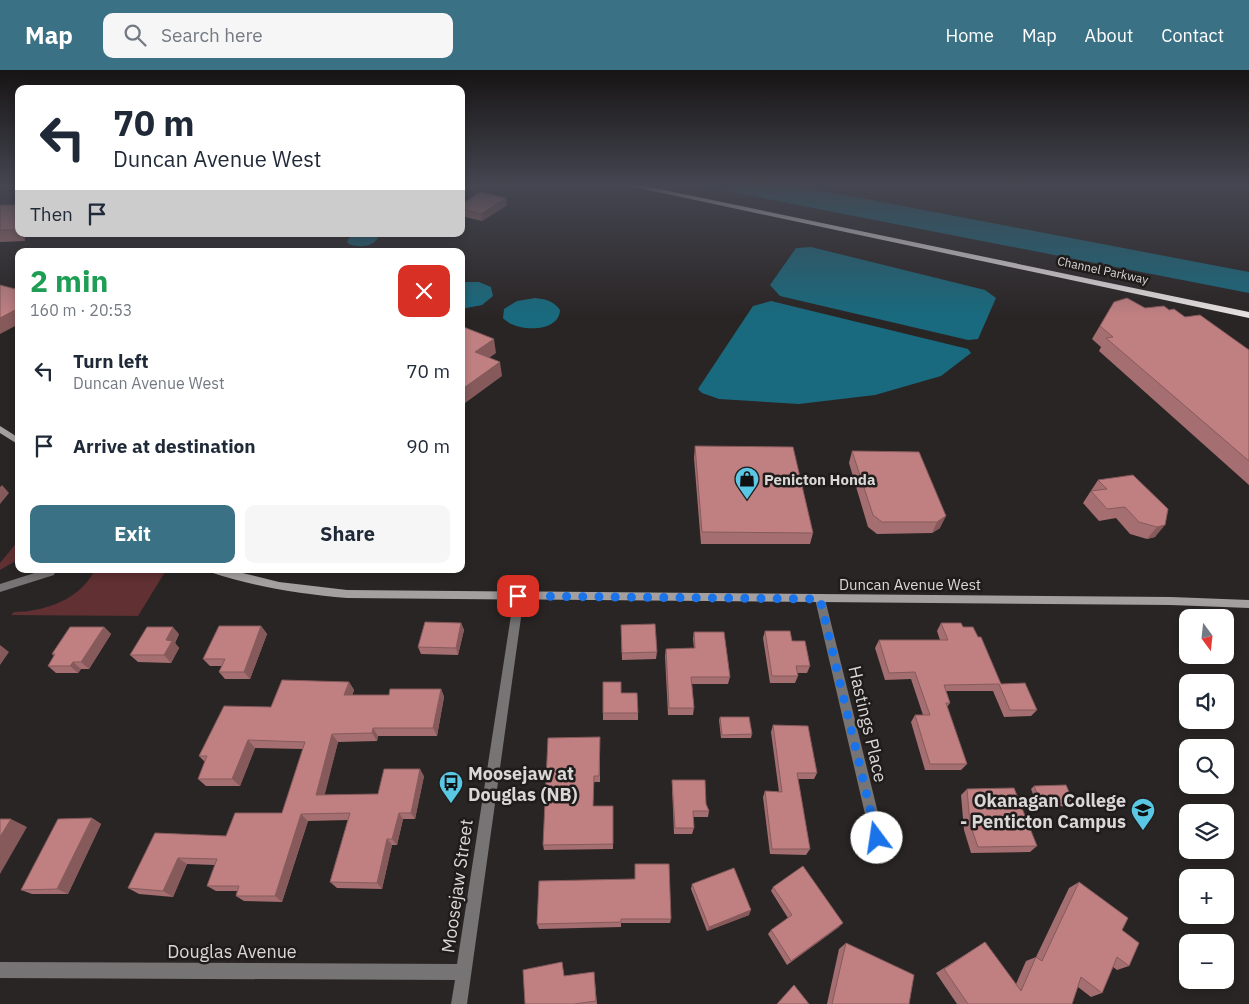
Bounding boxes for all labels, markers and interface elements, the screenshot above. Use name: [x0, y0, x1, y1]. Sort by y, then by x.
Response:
search box: [103, 13, 453, 58]
text: Map: [25, 19, 73, 51]
icon: search: [121, 21, 149, 49]
text: Search here: [161, 23, 263, 47]
text: Home: [946, 24, 994, 47]
text: Map: [1022, 24, 1057, 47]
text: About: [1085, 24, 1133, 47]
text: Contact: [1161, 24, 1224, 47]
text: 70 m: [113, 100, 195, 146]
icon: left: [30, 105, 95, 170]
text: Duncan Avenue West: [113, 144, 322, 173]
icon: arrive: [83, 200, 111, 228]
text: Then: [30, 202, 73, 226]
street label: Channel Parkway: [1056, 253, 1150, 287]
text: 2 min: [30, 261, 108, 300]
button: close: [398, 265, 450, 317]
text: 160 m · 20:53: [30, 300, 132, 320]
text: Turn left: [73, 349, 149, 373]
icon: left: [30, 357, 58, 385]
text: 70 m: [406, 359, 450, 383]
text: Duncan Avenue West: [73, 373, 225, 393]
icon: arrive: [30, 432, 58, 460]
text: Arrive at destination: [73, 434, 256, 458]
text: 90 m: [406, 434, 450, 458]
shop icon: Penicton Honda: [734, 466, 760, 500]
place label: Penicton Honda: [764, 470, 876, 489]
button: Exit: [30, 505, 235, 563]
button: Share: [245, 505, 450, 563]
pin: [497, 575, 539, 617]
street label: Duncan Avenue West: [839, 575, 981, 594]
icon: arrive: [504, 582, 532, 610]
north arrow: [1179, 609, 1234, 664]
map controls: [1179, 609, 1234, 989]
street label: Hastings Place: [843, 664, 893, 785]
button: sound: [1179, 674, 1234, 729]
button: search: [1179, 739, 1234, 794]
place label: Moosejaw at Douglas (NB): [468, 762, 578, 806]
bus stop icon: Moosejaw at Douglas (NB): [438, 770, 464, 804]
place label: Okanagan College - Penticton Campus: [960, 789, 1126, 833]
school or university icon: Okanagan College - Penticton Campus: [1130, 797, 1156, 831]
button: layers: [1179, 804, 1234, 859]
position arrow: [850, 811, 902, 863]
street label: Moosejaw Street: [436, 818, 478, 954]
button: +: [1179, 869, 1234, 924]
button: −: [1179, 934, 1234, 989]
street label: Douglas Avenue: [167, 940, 297, 963]

